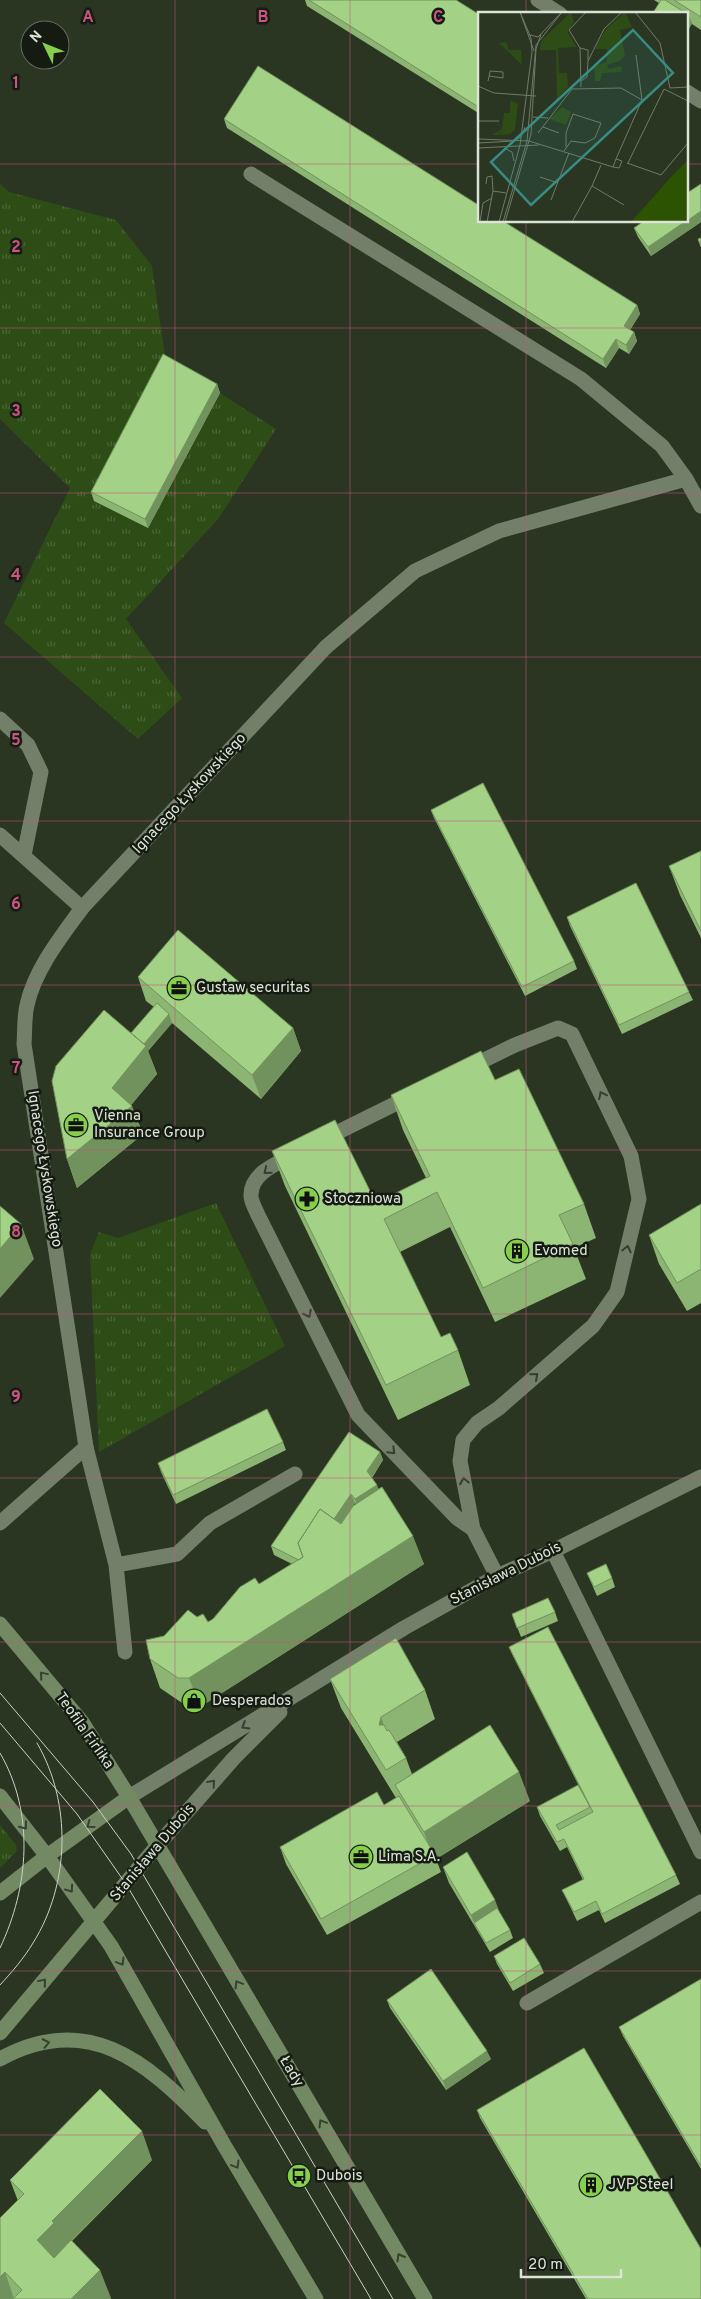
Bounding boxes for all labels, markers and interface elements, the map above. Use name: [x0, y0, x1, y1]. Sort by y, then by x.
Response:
text: A: [82, 8, 94, 28]
text: B: [257, 8, 269, 28]
text: C: [433, 8, 443, 28]
inset map: [478, 12, 688, 222]
north arrow: [20, 20, 70, 70]
text: N: [27, 28, 46, 47]
text: 1: [13, 74, 19, 94]
text: 2: [11, 238, 21, 258]
text: 3: [11, 402, 21, 422]
text: 4: [11, 566, 21, 586]
street label: Ignacego Łyskowskiego: [129, 730, 251, 858]
text: 5: [11, 731, 21, 751]
text: 6: [11, 895, 21, 915]
office icon: Gustaw securitas: [166, 975, 192, 1001]
place label: Gustaw securitas: [196, 979, 310, 998]
text: 7: [12, 1059, 20, 1079]
street label: Ignacego Łyskowskiego: [22, 1089, 66, 1249]
one-way arrow: [597, 1091, 608, 1100]
place label: Vienna Insurance Group: [94, 1107, 205, 1143]
office icon: Vienna Insurance Group: [63, 1112, 89, 1138]
one-way arrow: [263, 1165, 272, 1174]
pharmacy icon: Stoczniowa: [294, 1186, 320, 1212]
place label: Stoczniowa: [324, 1190, 401, 1209]
text: 8: [11, 1223, 21, 1243]
building icon: Evomed: [504, 1238, 530, 1264]
place label: Evomed: [534, 1242, 588, 1261]
one-way arrow: [621, 1244, 632, 1253]
one-way arrow: [302, 1309, 312, 1318]
one-way arrow: [530, 1373, 539, 1382]
text: 9: [11, 1388, 21, 1408]
one-way arrow: [386, 1446, 395, 1455]
one-way arrow: [460, 1477, 470, 1485]
street label: Stanisława Dubois: [447, 1538, 565, 1610]
one-way arrow: [39, 1671, 48, 1680]
shop icon: Desperados: [181, 1688, 207, 1714]
street label: Teofila Firlika: [51, 1689, 117, 1773]
place label: Desperados: [212, 1692, 291, 1711]
one-way arrow: [241, 1720, 250, 1730]
one-way arrow: [206, 1779, 215, 1788]
street label: Stanisława Dubois: [107, 1800, 199, 1906]
one-way arrow: [18, 1820, 26, 1829]
one-way arrow: [87, 1820, 96, 1828]
office icon: Lima S.A.: [348, 1844, 374, 1870]
place label: Lima S.A.: [378, 1848, 440, 1867]
one-way arrow: [65, 1883, 73, 1892]
one-way arrow: [114, 1957, 124, 1966]
one-way arrow: [37, 1979, 46, 1988]
one-way arrow: [235, 1980, 245, 1989]
one-way arrow: [41, 2038, 50, 2049]
street label: Łady: [274, 2053, 308, 2091]
one-way arrow: [318, 2119, 328, 2128]
one-way arrow: [229, 2159, 239, 2168]
bus stop icon: Dubois: [286, 2163, 312, 2189]
place label: Dubois: [316, 2167, 363, 2186]
building icon: JVP Steel: [578, 2172, 604, 2198]
place label: JVP Steel: [608, 2176, 673, 2195]
scale bar: [521, 2246, 621, 2278]
one-way arrow: [397, 2253, 407, 2262]
text: 20 m: [528, 2256, 563, 2275]

